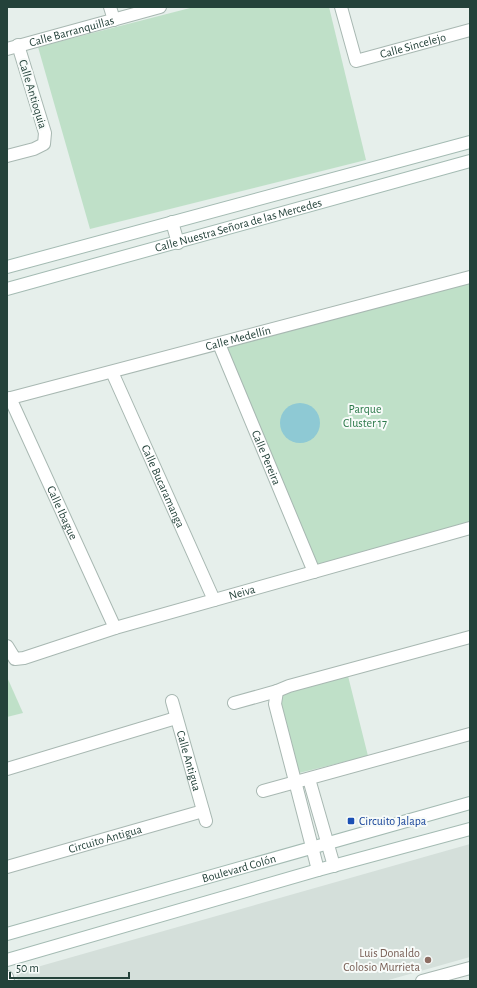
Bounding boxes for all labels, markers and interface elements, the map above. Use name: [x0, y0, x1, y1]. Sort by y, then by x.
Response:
street label: Calle Barranquillas: [28, 14, 115, 49]
street label: Calle Sincelejo: [379, 31, 447, 60]
street label: Calle Antioquia: [17, 58, 49, 130]
street label: Calle Nuestra Señora de las Mercedes: [154, 196, 323, 254]
street label: Calle Medellín: [204, 324, 272, 352]
park label: Parque Cluster 17: [343, 403, 387, 429]
street label: Calle Pereira: [250, 428, 283, 487]
street label: Calle Bucaramanga: [139, 443, 187, 530]
street label: Calle Ibague: [45, 484, 80, 541]
street label: Neiva: [227, 583, 257, 602]
street label: Calle Antigua: [175, 729, 203, 793]
place label: Circuito Jalapa: [359, 815, 427, 827]
marker: Circuito Jalapa: [346, 816, 356, 826]
street label: Circuito Antigua: [67, 823, 143, 855]
street label: Boulevard Colón: [201, 852, 277, 885]
place label: Luis Donaldo Colosio Murrieta: [343, 947, 420, 973]
scale bar: [10, 954, 129, 980]
marker: Luis Donaldo Colosio Murrieta: [423, 955, 433, 965]
text: 50 m: [16, 962, 39, 974]

